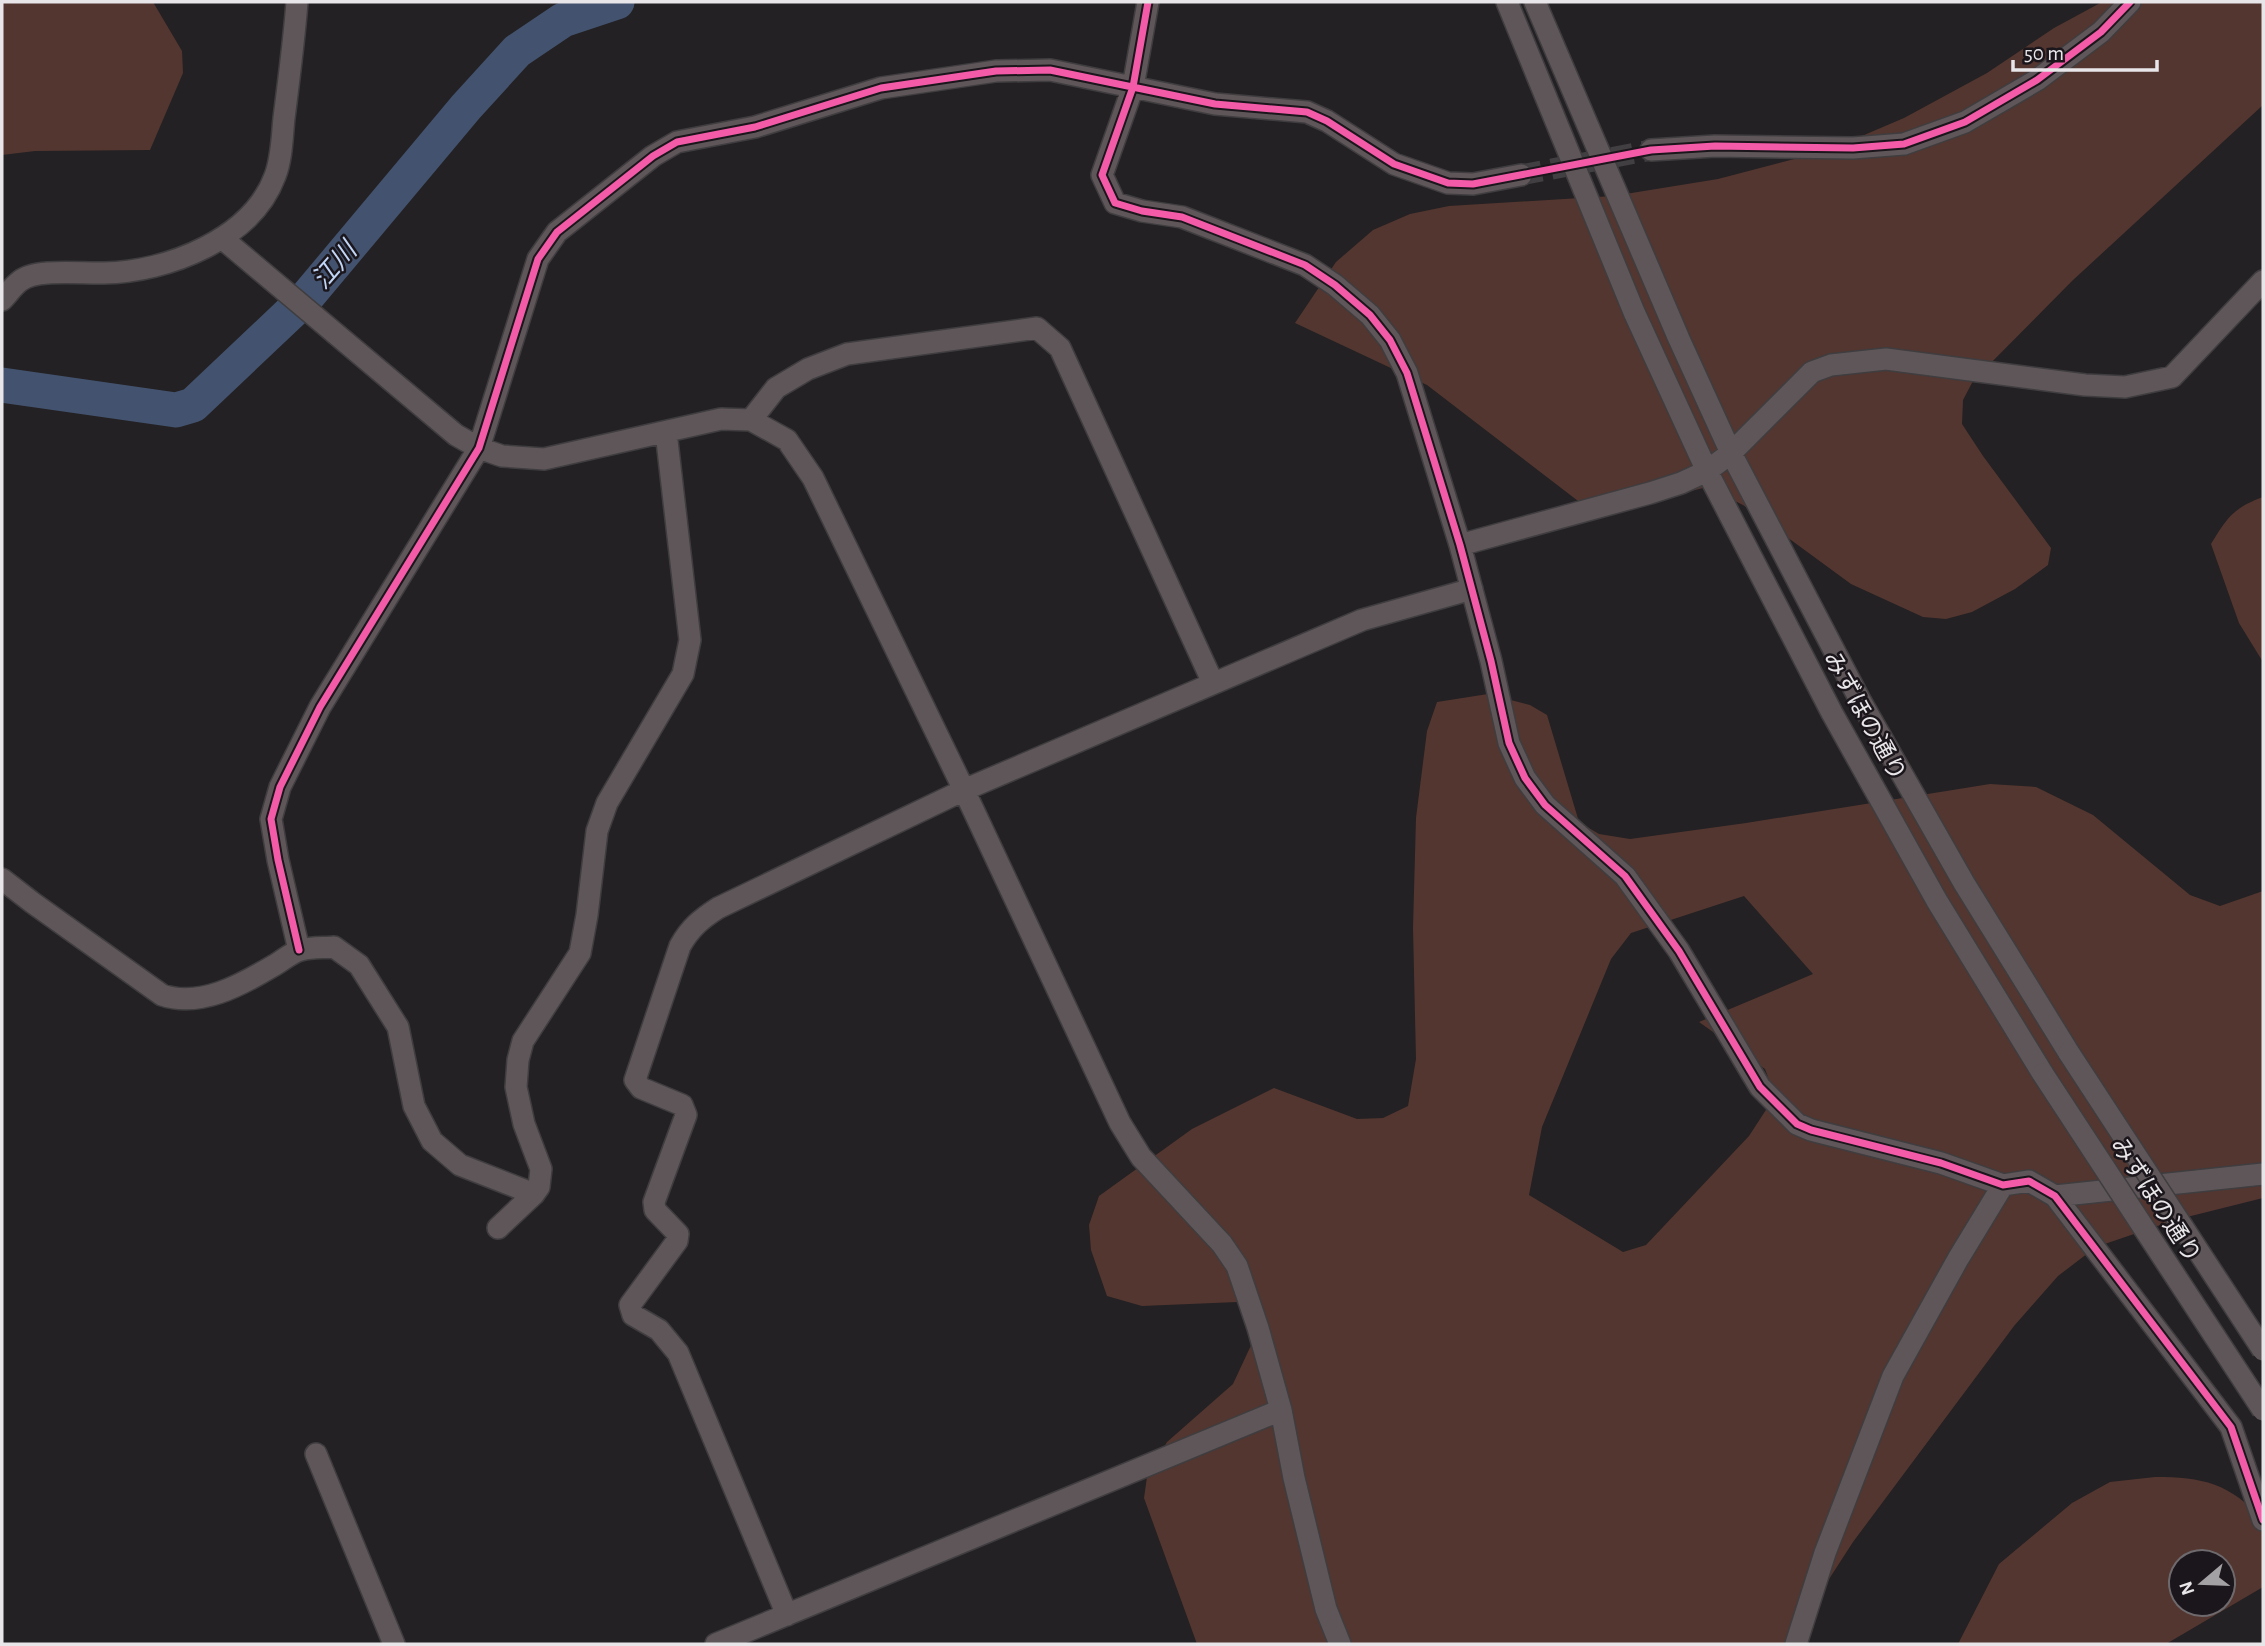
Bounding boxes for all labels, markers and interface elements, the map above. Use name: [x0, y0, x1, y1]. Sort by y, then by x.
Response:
scale bar: [2013, 28, 2156, 72]
text: 50 m: [2024, 43, 2064, 64]
water label: 江川: [307, 235, 364, 294]
street label: みずほの通り: [1819, 647, 1910, 785]
street label: みずほの通り: [2106, 1133, 2205, 1267]
north arrow: [2167, 1548, 2237, 1618]
text: N: [2176, 1579, 2198, 1597]

